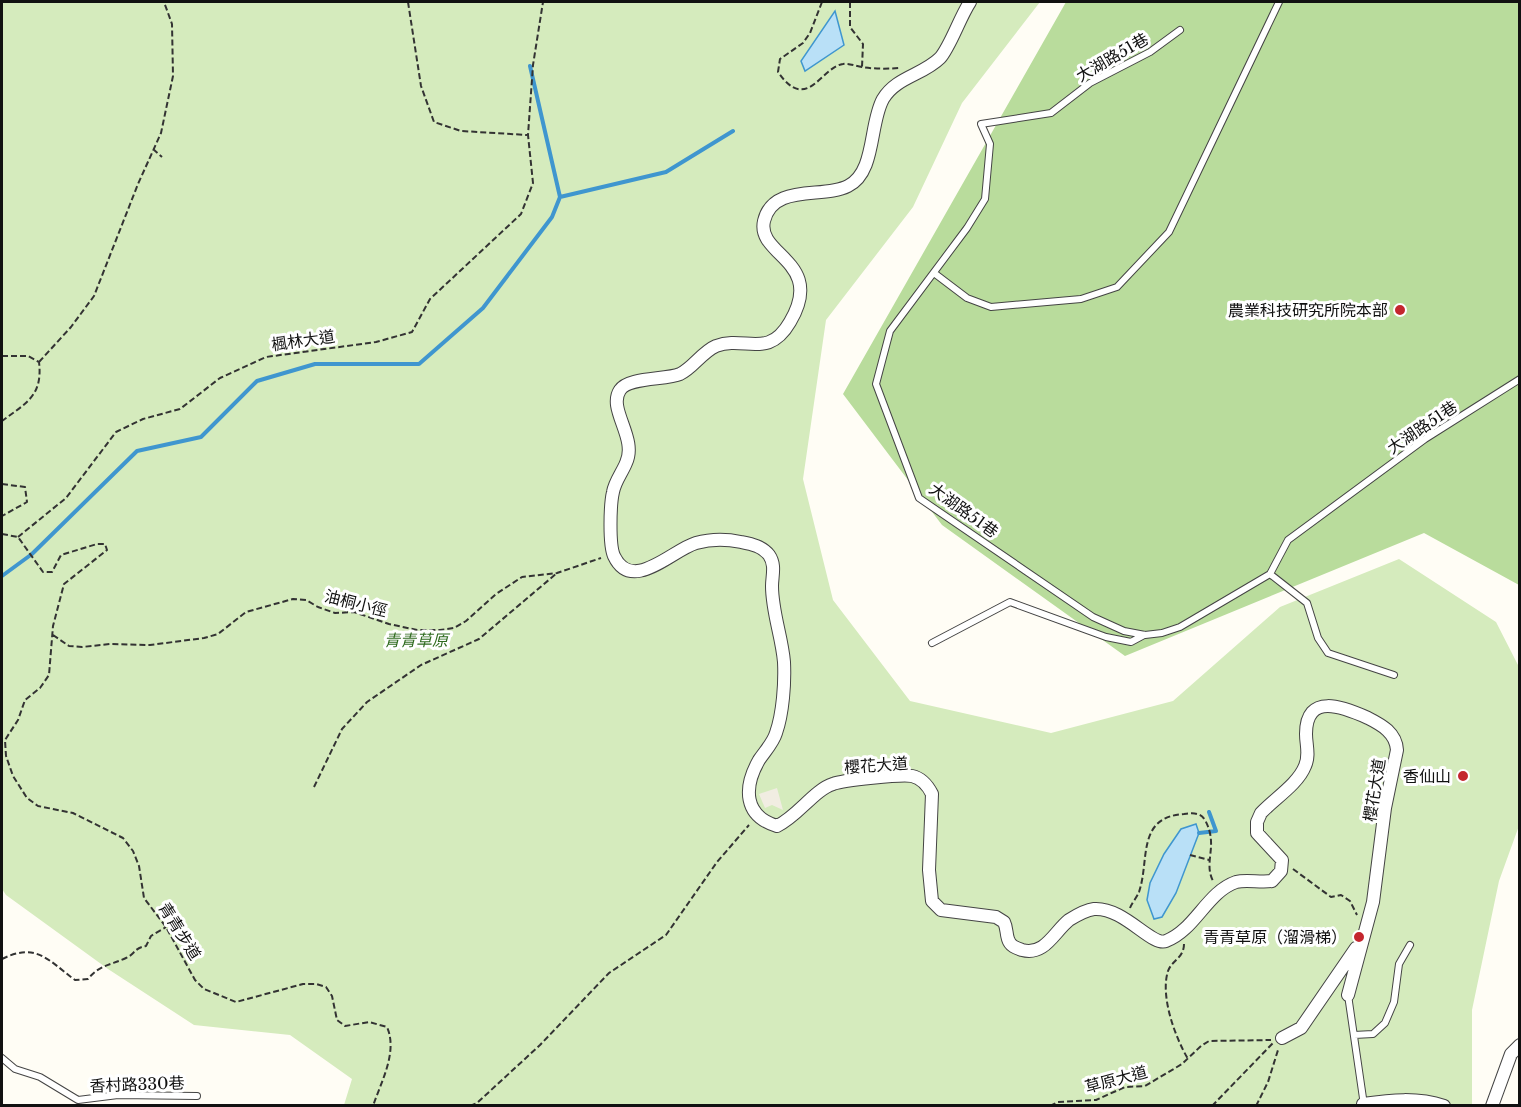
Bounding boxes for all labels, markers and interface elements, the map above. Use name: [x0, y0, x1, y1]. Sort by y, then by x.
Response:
street label: 大湖路51巷: [1072, 28, 1152, 86]
place label: 農業科技研究所院本部: [1228, 300, 1388, 320]
marker: 農業科技研究所院本部: [1393, 303, 1407, 317]
street label: 楓林大道: [270, 326, 336, 354]
street label: 大湖路51巷: [1383, 396, 1461, 458]
street label: 大湖路51巷: [926, 478, 1002, 542]
street label: 油桐小徑: [323, 586, 389, 620]
park label: 青青草原: [384, 630, 451, 650]
street label: 櫻花大道: [843, 753, 909, 777]
street label: 櫻花大道: [1359, 757, 1389, 823]
place label: 香仙山: [1403, 766, 1451, 786]
marker: 香仙山: [1456, 769, 1470, 783]
street label: 青青步道: [155, 899, 205, 963]
place label: 青青草原（溜滑梯）: [1203, 927, 1347, 947]
marker: 青青草原（溜滑梯）: [1352, 930, 1366, 944]
street label: 草原大道: [1082, 1061, 1150, 1097]
street label: 香村路330巷: [89, 1072, 185, 1096]

